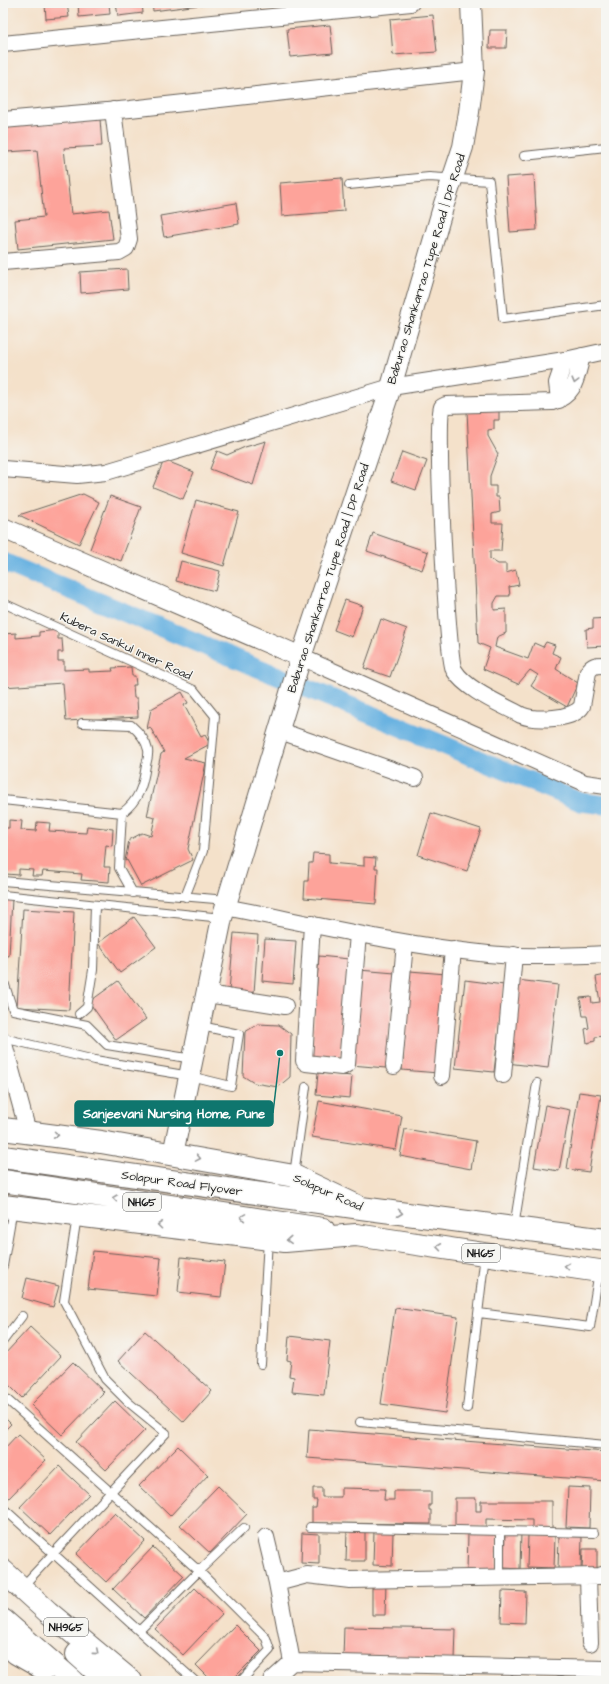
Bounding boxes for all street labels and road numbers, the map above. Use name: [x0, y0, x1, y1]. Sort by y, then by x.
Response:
street label: Baburao Shankarrao Tupe Road | DP Road: [382, 152, 470, 386]
street label: Baburao Shankarrao Tupe Road | DP Road: [282, 461, 374, 695]
street label: Kubera Sankul Inner Road: [57, 608, 194, 684]
street label: Solapur Road Flyover: [120, 1167, 244, 1201]
street label: Solapur Road: [290, 1170, 365, 1215]
road number: NH65: [123, 1193, 161, 1211]
road number: NH65: [462, 1244, 500, 1262]
road number: NH965: [44, 1618, 88, 1636]

